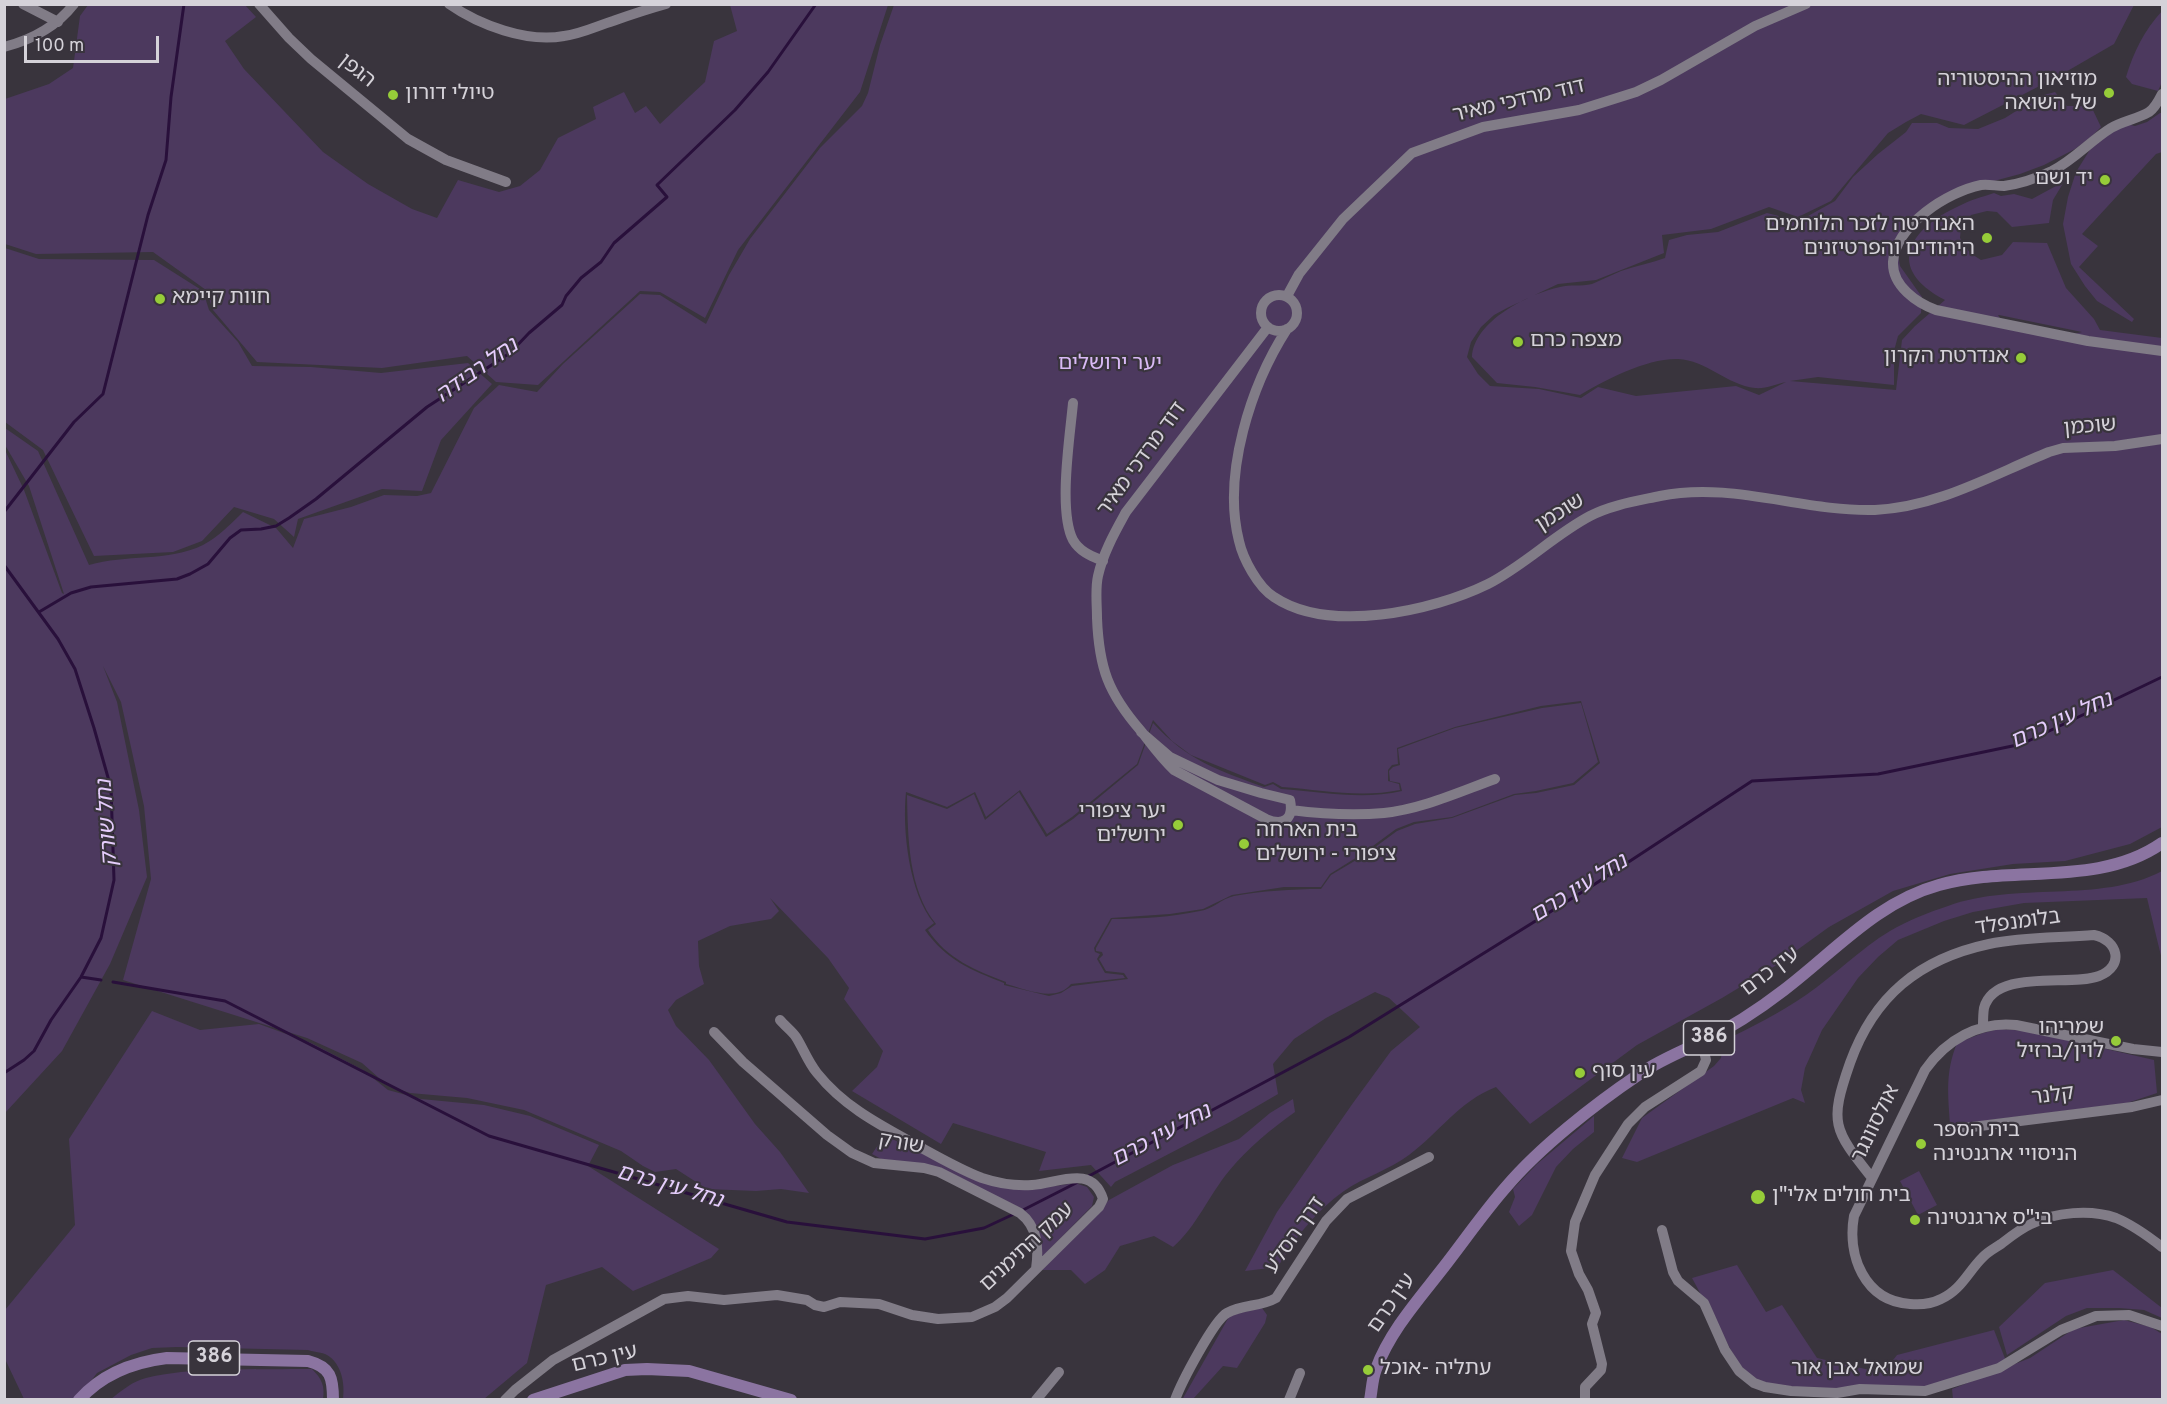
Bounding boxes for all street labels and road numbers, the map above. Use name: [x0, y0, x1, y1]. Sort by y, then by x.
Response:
street label: הגפן: [333, 50, 379, 94]
street label: דוד מרדכי מאיר: [1450, 75, 1588, 129]
street label: דוד מרדכי מאיר: [1093, 398, 1193, 522]
street label: שוכמן: [2063, 413, 2117, 443]
street label: שוכמן: [1532, 489, 1590, 539]
street label: בלומנפלד: [1974, 906, 2062, 942]
street label: עין כרם: [1737, 943, 1805, 1003]
road number: 386: [1684, 1021, 1734, 1055]
street label: אולסוונגר: [1847, 1081, 1907, 1167]
street label: קלנר: [2030, 1082, 2076, 1112]
street label: שורק: [876, 1129, 926, 1161]
street label: דרך הסלע: [1261, 1193, 1331, 1279]
street label: עמק התימנים: [976, 1198, 1080, 1298]
street label: עין כרם: [1364, 1269, 1422, 1339]
street label: עין כרם: [570, 1340, 640, 1380]
road number: 386: [188, 1341, 240, 1375]
street label: שמואל אבן אור: [1791, 1357, 1923, 1383]

